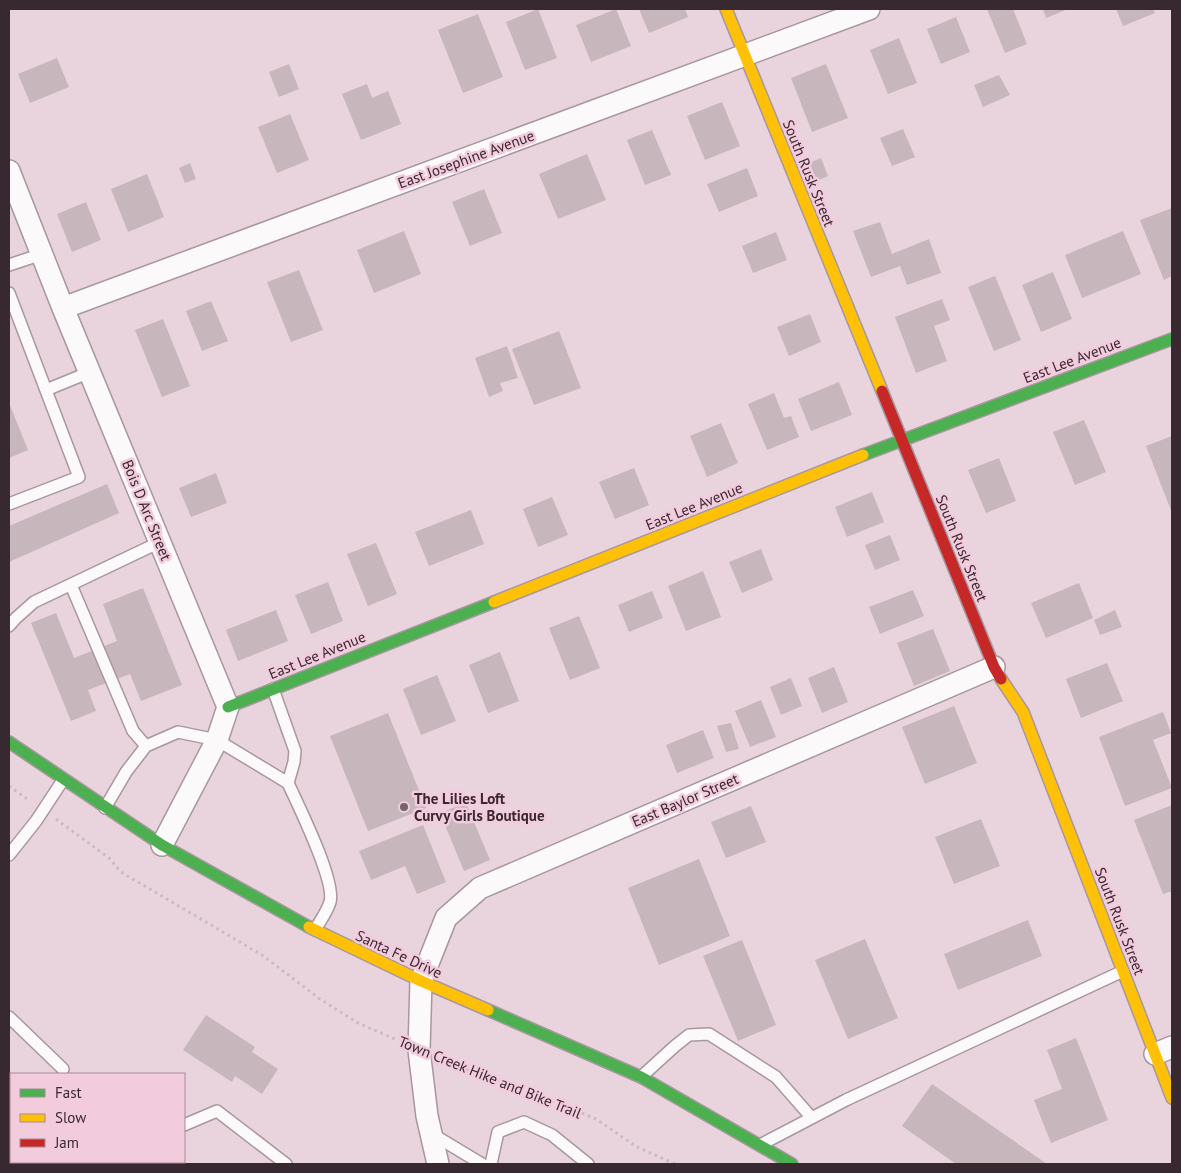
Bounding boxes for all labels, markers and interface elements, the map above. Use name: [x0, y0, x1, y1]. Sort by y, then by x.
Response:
street label: South Rusk Street: [779, 117, 839, 229]
street label: East Josephine Avenue: [395, 125, 537, 193]
street label: East Lee Avenue: [1020, 333, 1124, 387]
street label: Bois D Arc Street: [118, 457, 176, 563]
street label: East Lee Avenue: [643, 478, 745, 534]
street label: South Rusk Street: [932, 492, 992, 604]
street label: East Lee Avenue: [266, 627, 368, 683]
street label: East Baylor Street: [629, 769, 741, 831]
place label: The Lilies Loft Curvy Girls Boutique: [414, 789, 545, 825]
marker: The Lilies Loft Curvy Girls Boutique: [398, 801, 410, 813]
street label: South Rusk Street: [1091, 865, 1149, 977]
street label: Santa Fe Drive: [353, 926, 445, 982]
street label: Town Creek Hike and Bike Trail: [396, 1032, 585, 1123]
legend: [10, 1073, 185, 1163]
text: Fast: [55, 1083, 82, 1102]
text: Slow: [55, 1108, 86, 1127]
text: Jam: [54, 1133, 79, 1152]

